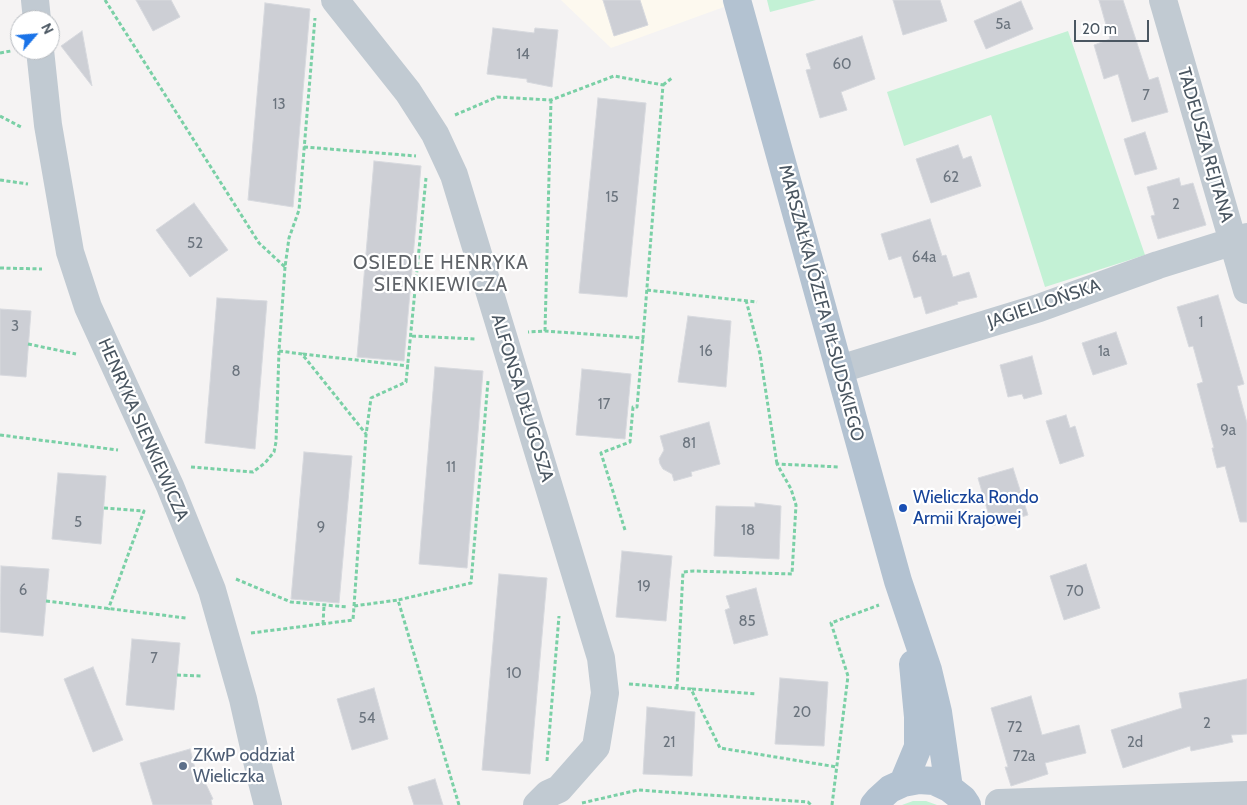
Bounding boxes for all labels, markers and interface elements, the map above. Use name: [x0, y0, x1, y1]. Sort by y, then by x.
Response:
north arrow: [10, 10, 60, 60]
scale bar: [1077, 10, 1152, 42]
house number: 5a: [995, 16, 1011, 34]
text: N: [37, 20, 58, 37]
text: 20 m: [1082, 20, 1117, 38]
house number: 14: [516, 46, 530, 64]
house number: 60: [833, 56, 851, 74]
street label: TADEUSZA REJTANA: [1173, 65, 1237, 225]
house number: 7: [1142, 87, 1150, 105]
house number: 13: [272, 96, 286, 114]
street label: MARSZAŁKA JÓZEFA PIŁSUDSKIEGO: [774, 162, 868, 444]
house number: 62: [943, 169, 959, 187]
house number: 15: [605, 189, 619, 207]
house number: 2: [1172, 196, 1180, 214]
house number: 52: [187, 235, 203, 253]
house number: 64a: [912, 249, 936, 267]
district label: OSIEDLE HENRYKA SIENKIEWICZA: [351, 252, 531, 296]
street label: JAGIELLOŃSKA: [985, 275, 1103, 333]
street label: ALFONSA DŁUGOSZA: [486, 312, 558, 484]
house number: 1: [1199, 314, 1203, 332]
house number: 3: [11, 318, 19, 336]
street label: HENRYKA SIENKIEWICZA: [93, 335, 193, 525]
house number: 16: [699, 343, 713, 361]
house number: 1a: [1098, 343, 1110, 361]
house number: 8: [231, 363, 241, 381]
house number: 17: [598, 396, 610, 414]
house number: 9a: [1220, 422, 1236, 440]
house number: 81: [682, 435, 696, 453]
house number: 11: [446, 459, 456, 477]
place label: Wieliczka Rondo Armii Krajowej: [913, 487, 1039, 530]
marker: Wieliczka Rondo Armii Krajowej: [897, 502, 909, 514]
house number: 5: [74, 514, 82, 532]
house number: 9: [317, 519, 325, 537]
house number: 18: [741, 522, 755, 540]
house number: 19: [637, 578, 651, 596]
house number: 6: [19, 582, 27, 600]
house number: 70: [1066, 583, 1084, 601]
house number: 85: [738, 613, 756, 631]
house number: 7: [150, 650, 158, 668]
house number: 10: [506, 665, 522, 683]
house number: 20: [793, 704, 811, 722]
house number: 54: [359, 710, 375, 728]
house number: 2: [1203, 715, 1211, 733]
house number: 72: [1007, 719, 1023, 737]
house number: 21: [663, 734, 675, 752]
house number: 2d: [1127, 734, 1143, 752]
place label: ZKwP oddział Wieliczka: [193, 745, 294, 788]
house number: 72a: [1013, 748, 1035, 766]
marker: ZKwP oddział Wieliczka: [177, 760, 189, 772]

